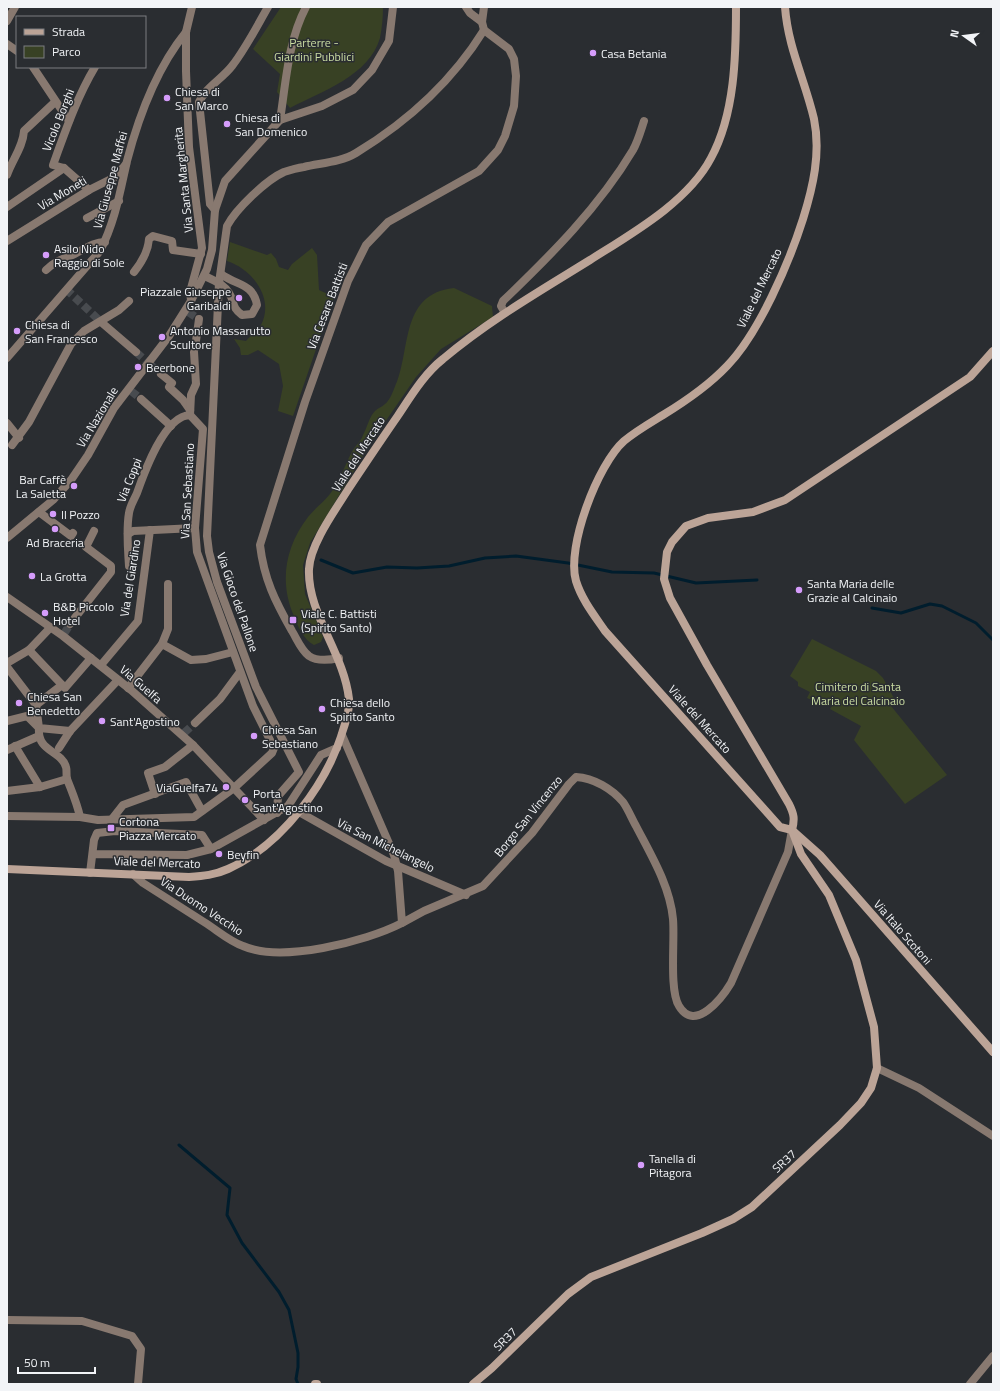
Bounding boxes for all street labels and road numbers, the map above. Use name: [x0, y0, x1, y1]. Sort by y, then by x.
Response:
street label: Vicolo Borghi: [37, 86, 79, 154]
street label: Via Santa Margherita: [168, 126, 198, 234]
street label: Via Giuseppe Maffei: [88, 129, 132, 231]
street label: Via Moneti: [34, 171, 90, 215]
street label: Viale del Mercato: [731, 245, 787, 331]
street label: Via Cesare Battisti: [302, 260, 352, 352]
street label: Via Nazionale: [71, 383, 123, 451]
street label: Viale del Mercato: [326, 412, 390, 496]
street label: Via San Sebastiano: [175, 443, 199, 539]
street label: Via Coppi: [112, 455, 146, 505]
street label: Via del Giardino: [115, 538, 145, 618]
street label: Via Gioco del Pallone: [212, 550, 264, 654]
street label: Via Guelfa: [116, 660, 166, 708]
street label: Viale del Mercato: [664, 680, 736, 758]
street label: Borgo San Vincenzo: [489, 771, 567, 861]
street label: Via San Michelangelo: [334, 813, 438, 877]
street label: Viale del Mercato: [113, 851, 201, 873]
street label: Via Duomo Vecchio: [156, 872, 248, 940]
street label: Via Italo Scotoni: [869, 895, 937, 969]
street label: SR37: [768, 1145, 800, 1177]
street label: SR37: [489, 1323, 521, 1355]

